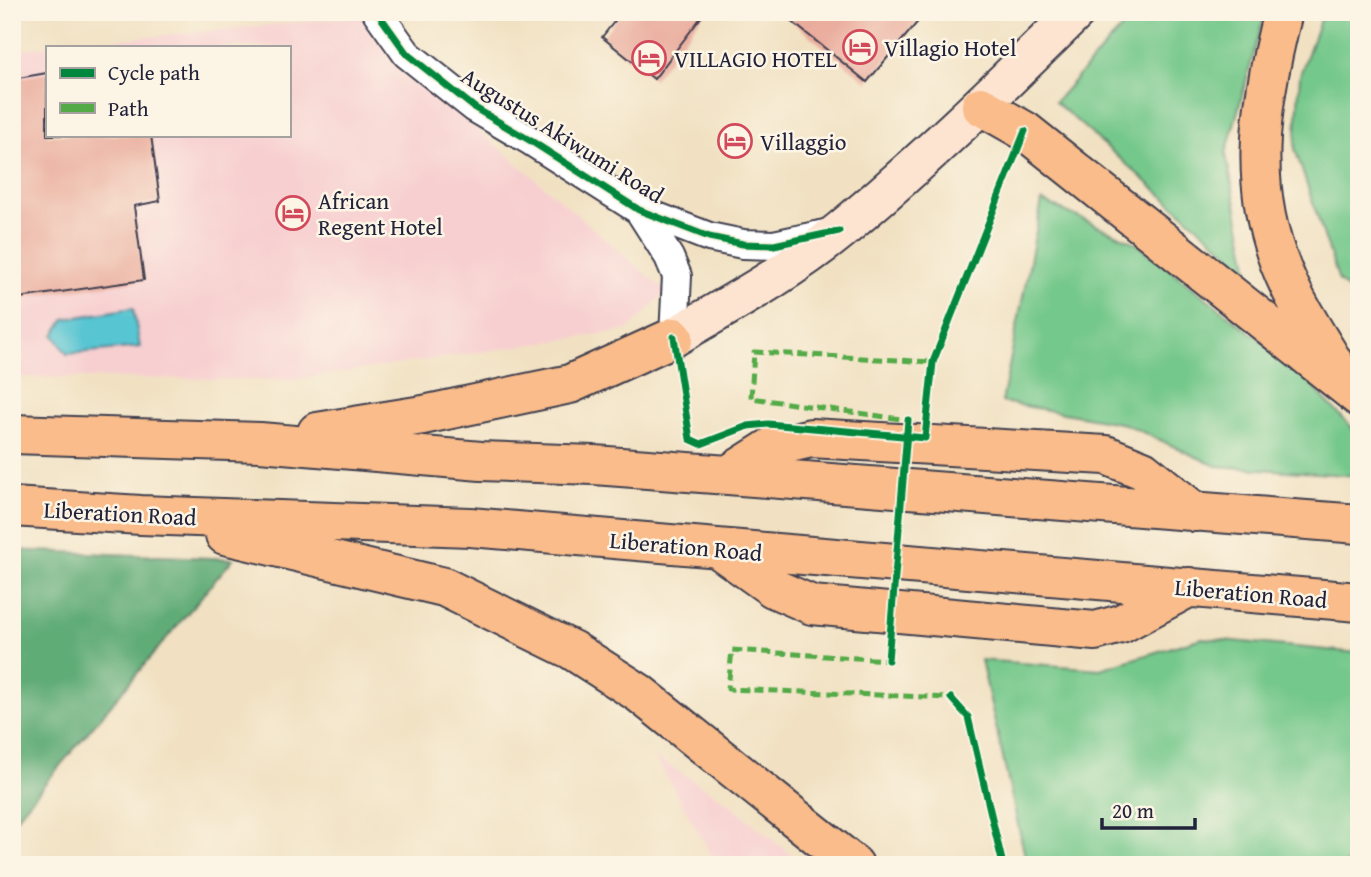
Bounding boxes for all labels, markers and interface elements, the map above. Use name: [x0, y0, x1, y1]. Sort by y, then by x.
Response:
hotel icon: Villagio Hotel: [841, 28, 879, 66]
place label: Villagio Hotel: [884, 31, 1016, 64]
hotel icon: VILLAGIO HOTEL: [630, 39, 668, 77]
place label: VILLAGIO HOTEL: [674, 42, 837, 75]
legend: [46, 46, 290, 136]
text: Cycle path: [108, 57, 200, 88]
street label: Augustus Akiwumi Road: [455, 59, 671, 211]
text: Path: [108, 93, 149, 124]
hotel icon: Villaggio: [716, 122, 754, 160]
place label: Villaggio: [760, 125, 846, 158]
place label: African Regent Hotel: [318, 184, 443, 243]
hotel icon: African Regent Hotel: [274, 194, 312, 232]
street label: Liberation Road: [43, 493, 198, 534]
street label: Liberation Road: [608, 523, 764, 569]
street label: Liberation Road: [1173, 570, 1329, 616]
scale bar: [1102, 786, 1194, 830]
text: 20 m: [1112, 795, 1154, 826]

